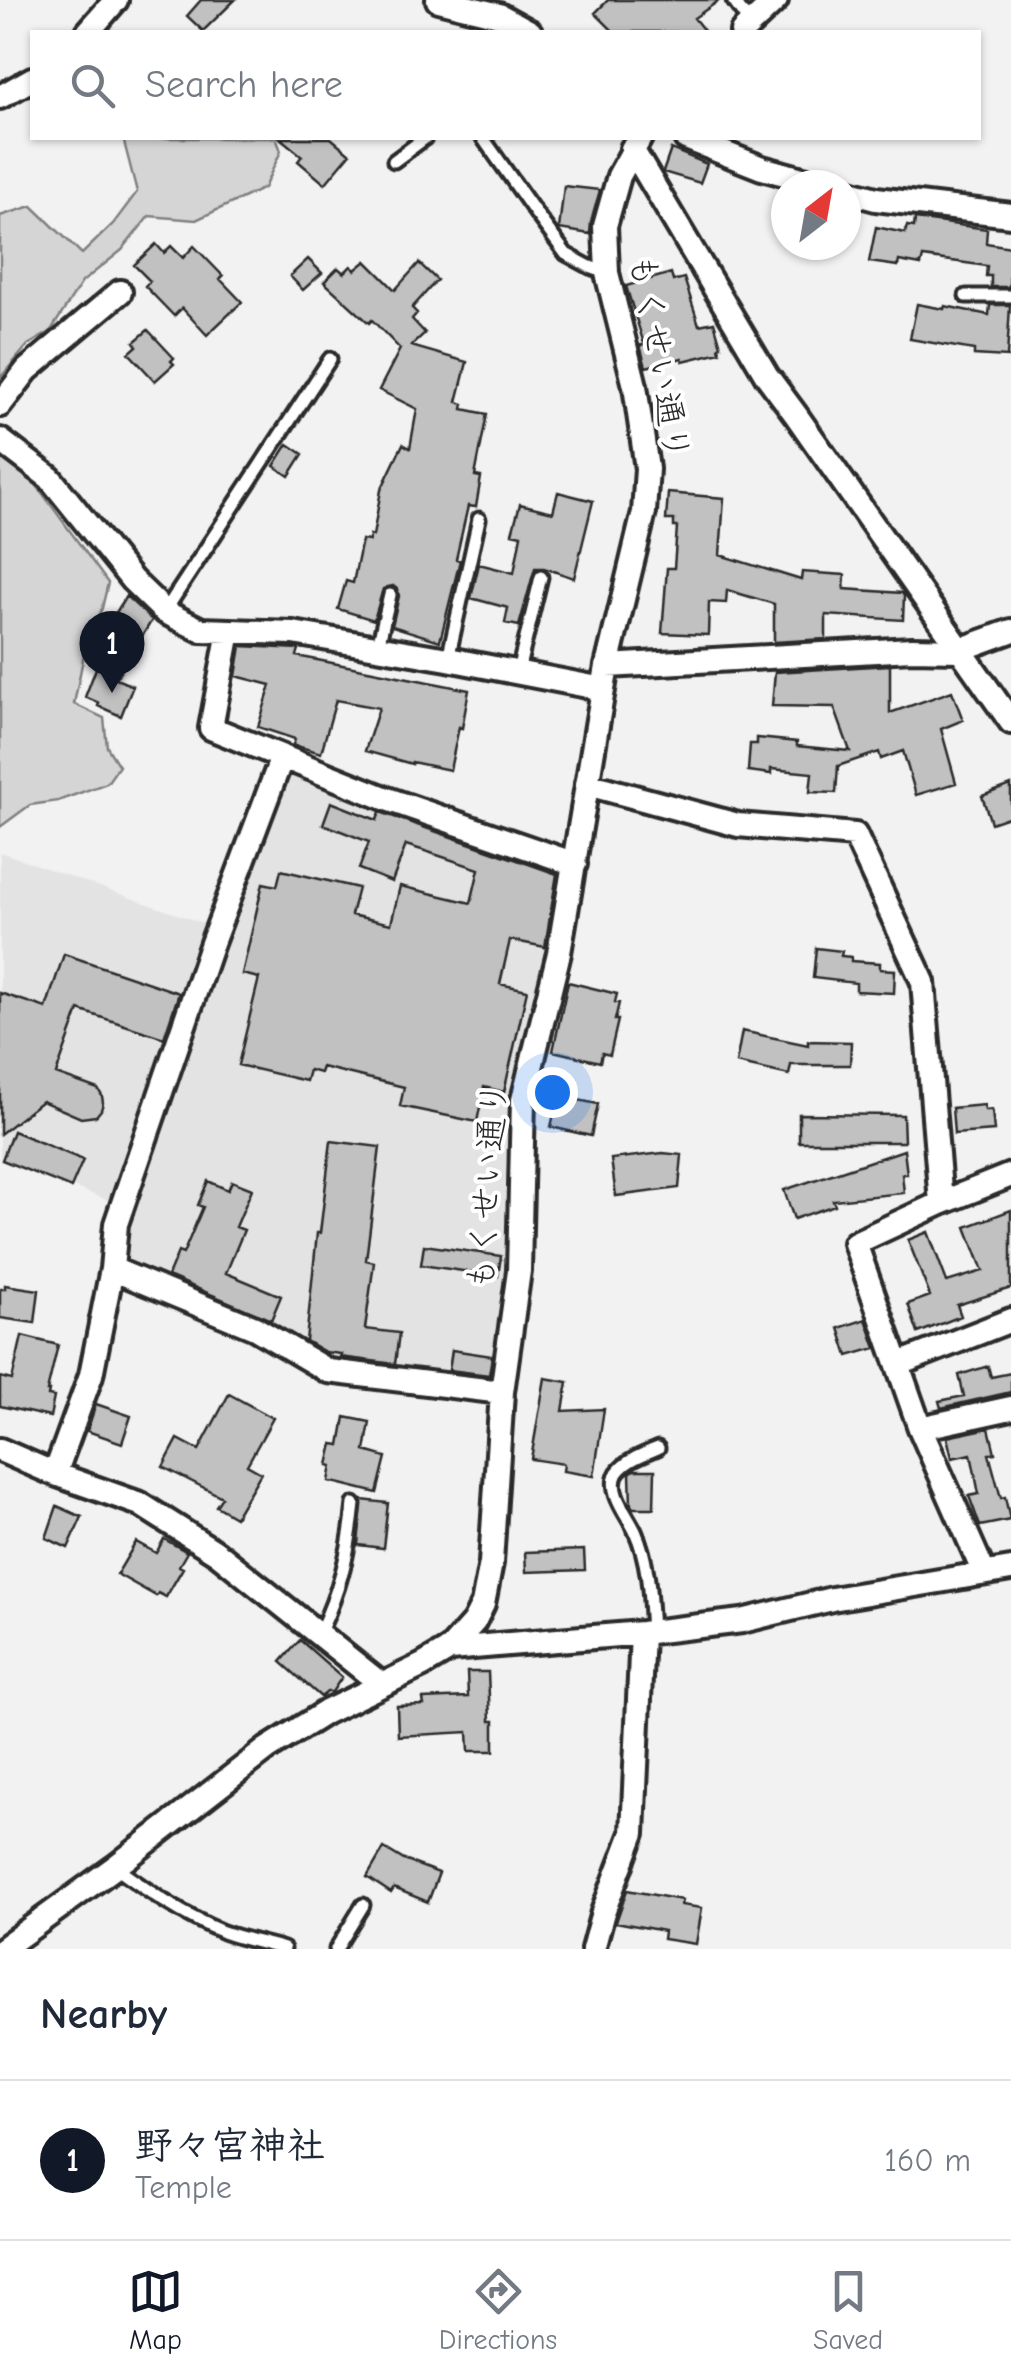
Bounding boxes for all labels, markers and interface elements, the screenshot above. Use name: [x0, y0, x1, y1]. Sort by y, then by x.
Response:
search box: [30, 30, 981, 140]
icon: search: [65, 58, 120, 113]
text: Search here: [145, 63, 343, 107]
north arrow: [771, 170, 861, 260]
street label: もくせい通り: [621, 250, 698, 464]
pin: 1: [80, 610, 144, 693]
your location: [527, 1067, 578, 1118]
street label: もくせい通り: [460, 1080, 515, 1292]
text: Nearby: [40, 1990, 167, 2039]
text: 野々宮神社: [135, 2124, 325, 2168]
text: 1: [66, 2142, 79, 2179]
text: 160 m: [884, 2142, 971, 2179]
text: Temple: [135, 2169, 232, 2206]
tab: Map: [128, 2264, 183, 2356]
tab: Directions: [439, 2264, 557, 2356]
tab: Saved: [813, 2264, 883, 2356]

